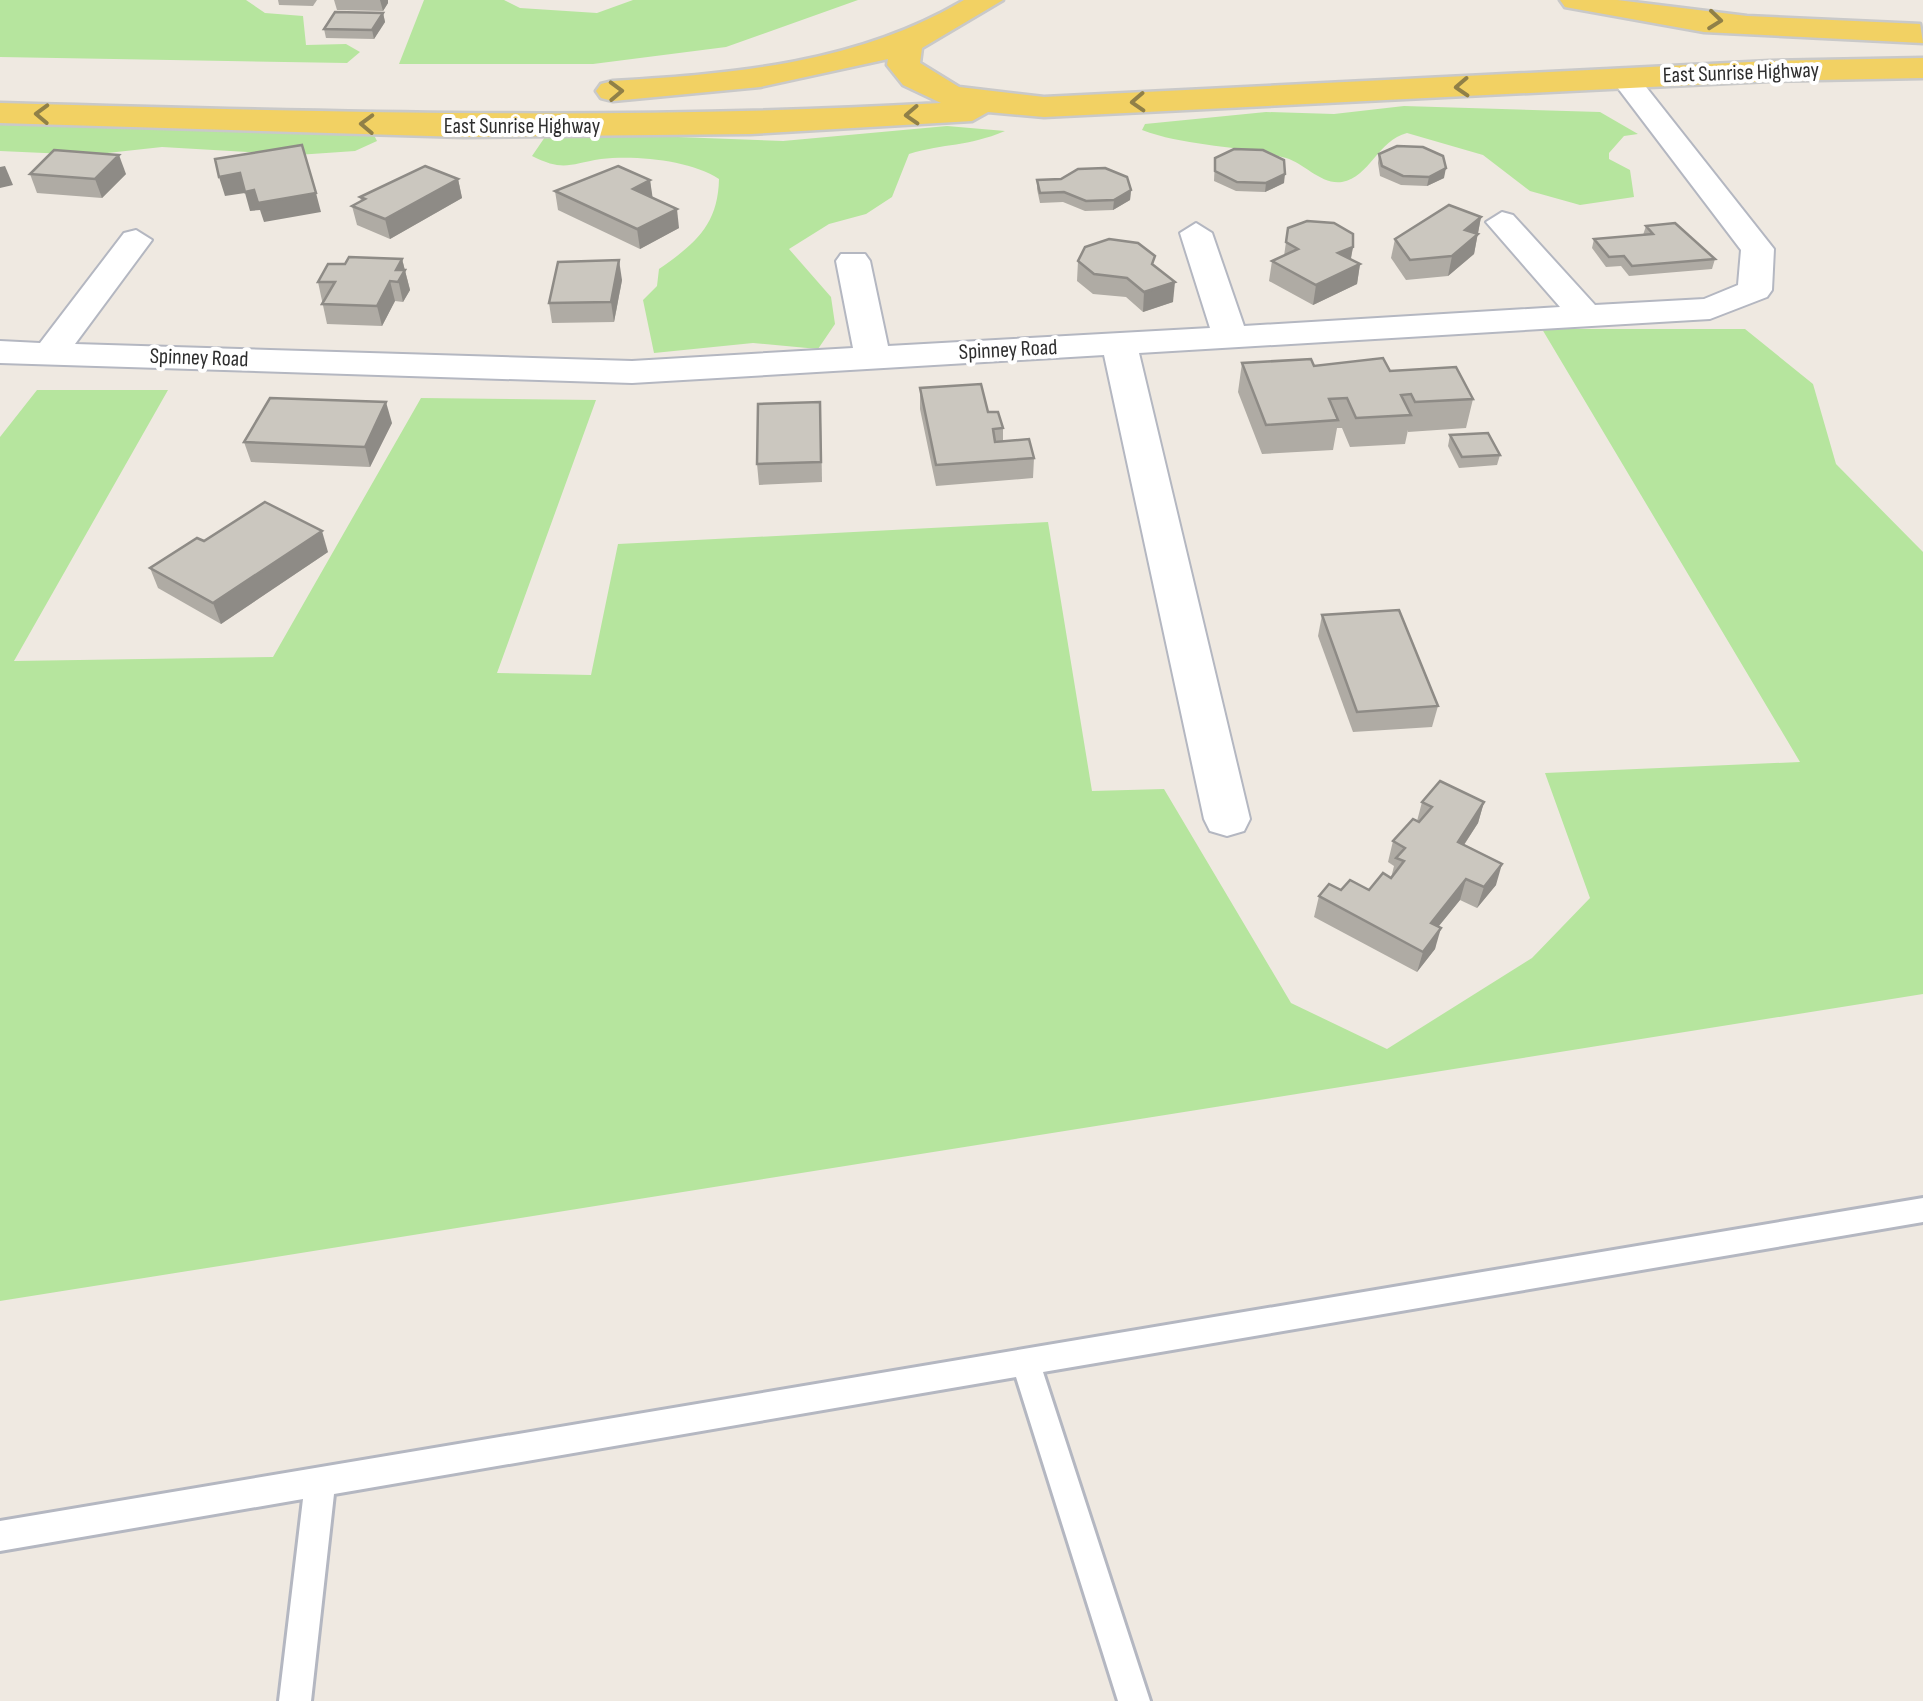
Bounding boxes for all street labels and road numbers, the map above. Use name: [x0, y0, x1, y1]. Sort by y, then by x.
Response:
street label: East Sunrise Highway: [1662, 57, 1820, 89]
street label: East Sunrise Highway: [444, 113, 601, 140]
street label: Spinney Road: [958, 334, 1058, 366]
street label: Spinney Road: [149, 343, 249, 373]

